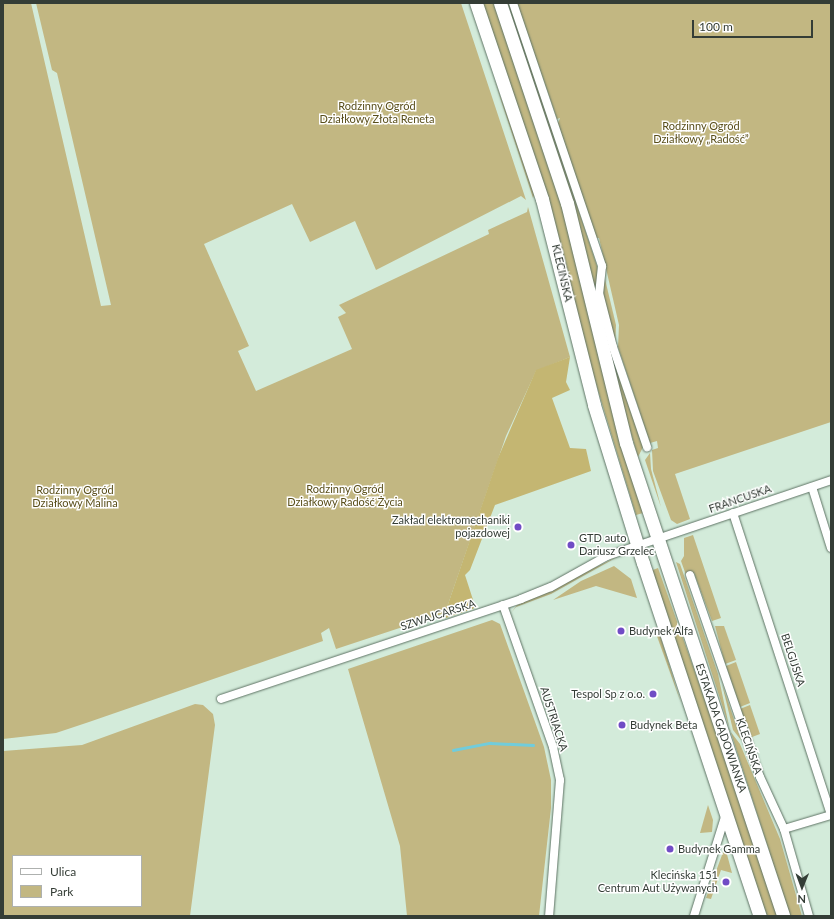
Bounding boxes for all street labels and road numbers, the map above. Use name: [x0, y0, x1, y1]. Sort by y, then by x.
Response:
street label: KLECIŃSKA: [549, 243, 575, 303]
street label: FRANCUSKA: [707, 482, 773, 516]
street label: SZWAJCARSKA: [399, 597, 477, 633]
street label: BELGIJSKA: [778, 632, 808, 688]
street label: ESTAKADA GĄDOWIANKA: [693, 661, 749, 795]
street label: AUSTRIACKA: [537, 685, 571, 753]
street label: KLECIŃSKA: [733, 716, 765, 776]

